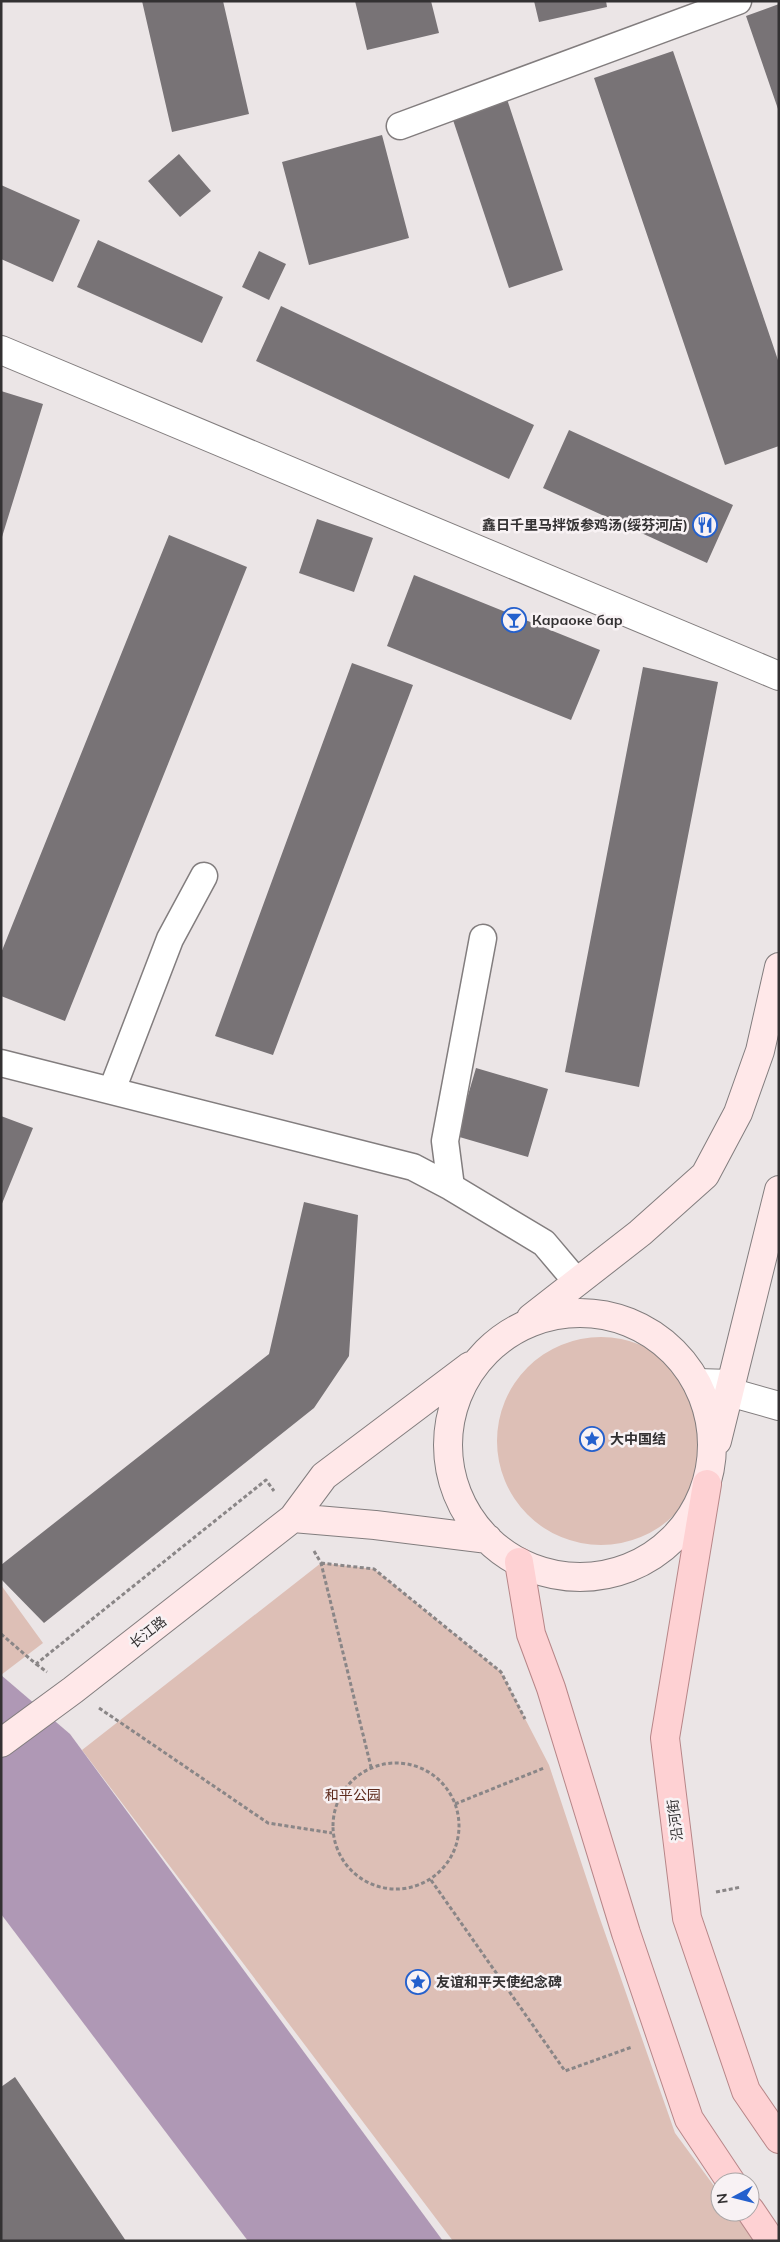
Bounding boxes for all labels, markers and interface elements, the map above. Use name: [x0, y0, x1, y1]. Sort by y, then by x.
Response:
restaurant icon: 鑫日千里马拌饭参鸡汤(绥芬河店): [692, 512, 718, 538]
place label: 鑫日千里马拌饭参鸡汤(绥芬河店): [482, 516, 688, 534]
bar icon: Караоке бар: [501, 607, 527, 633]
place label: Караоке бар: [532, 611, 623, 629]
place icon: 大中国结: [579, 1426, 605, 1452]
place label: 大中国结: [610, 1430, 666, 1448]
street label: 长江路: [126, 1612, 170, 1652]
park label: 和平公园: [325, 1786, 381, 1804]
street label: 沿河街: [664, 1798, 686, 1842]
place icon: 友谊和平天使纪念碑: [405, 1969, 431, 1995]
place label: 友谊和平天使纪念碑: [436, 1973, 562, 1991]
north arrow: [710, 2172, 760, 2222]
text: N: [713, 2192, 732, 2205]

